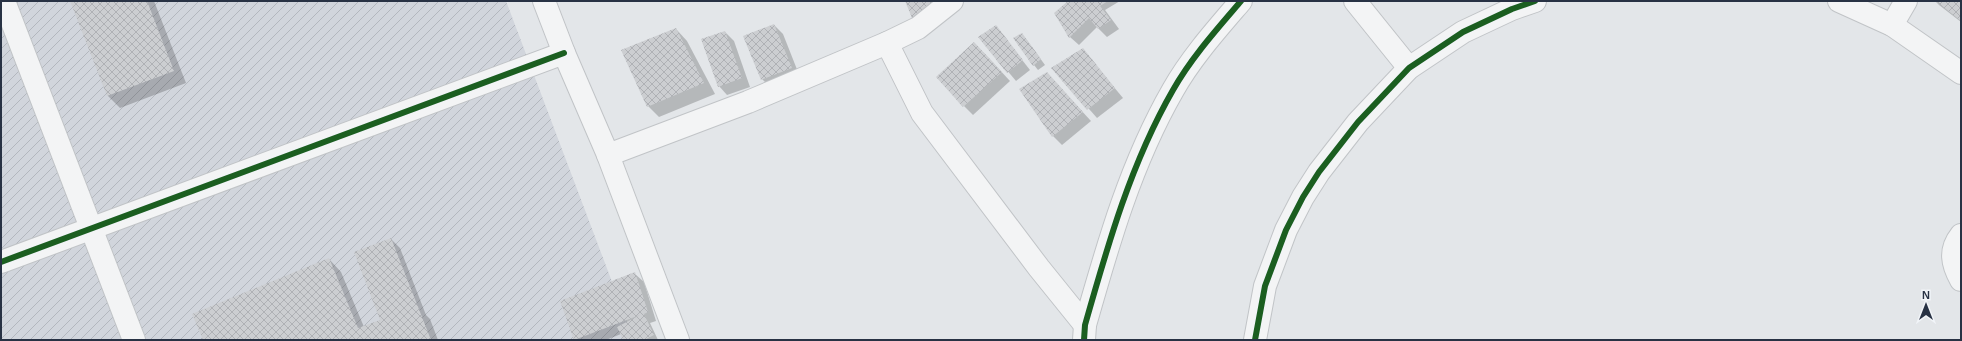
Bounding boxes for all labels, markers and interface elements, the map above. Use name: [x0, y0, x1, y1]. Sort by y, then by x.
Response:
north arrow: [1906, 285, 1946, 325]
text: N: [1922, 289, 1930, 301]

